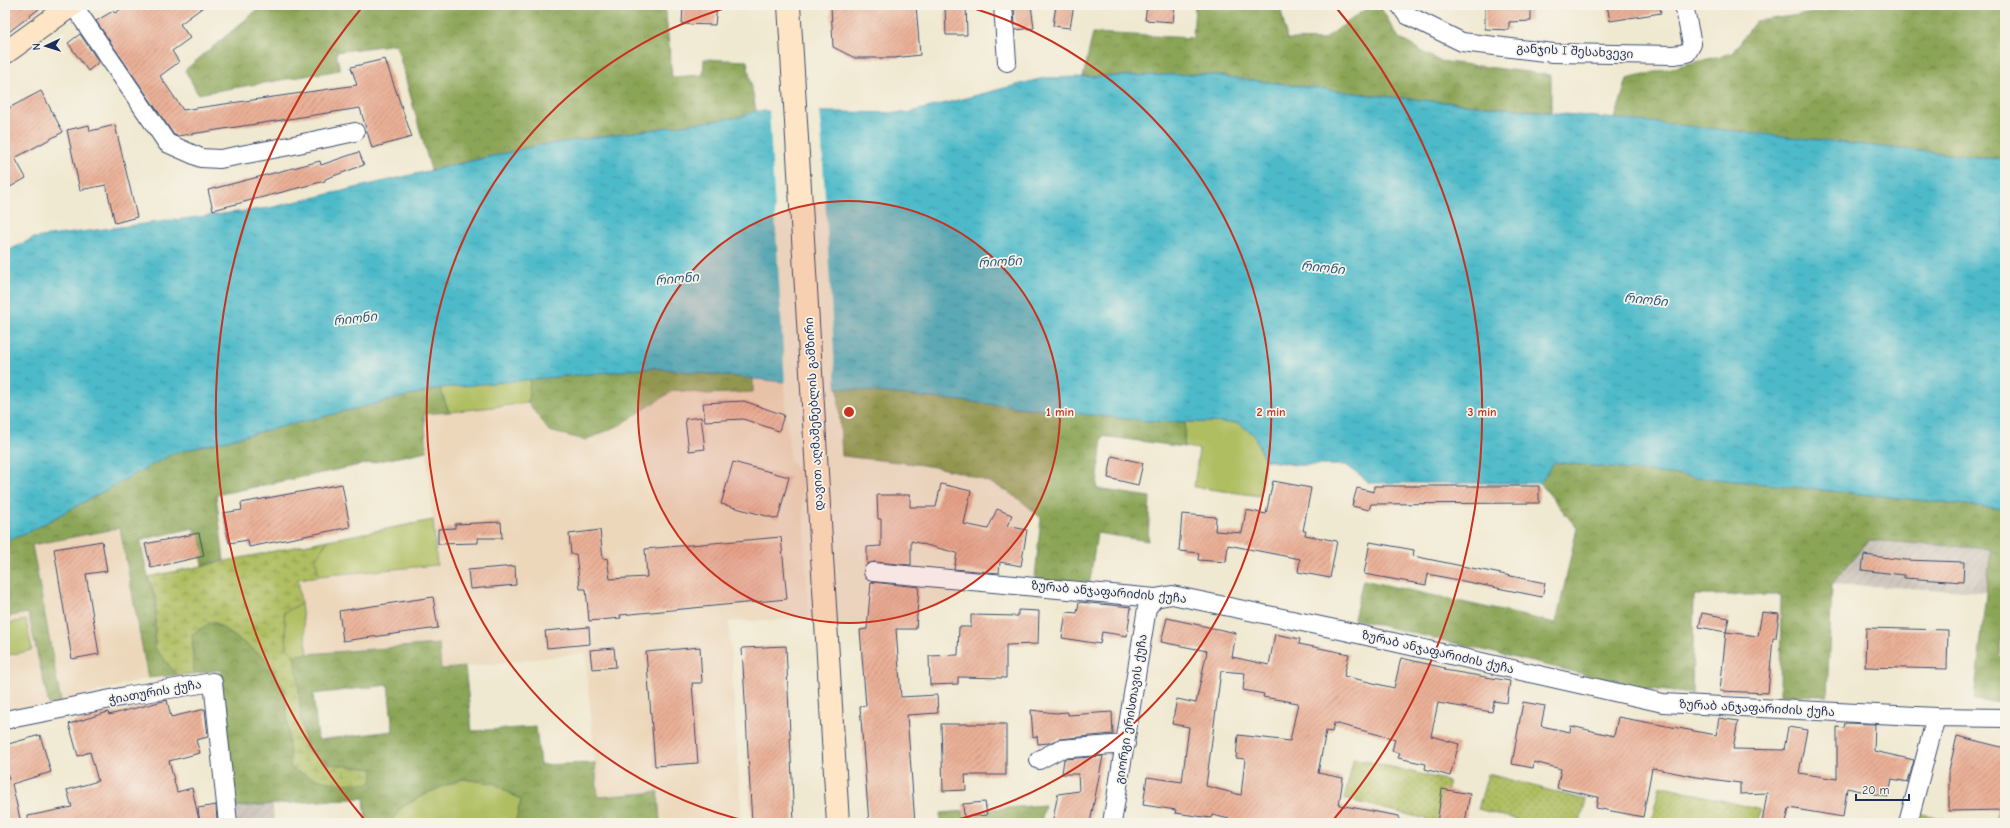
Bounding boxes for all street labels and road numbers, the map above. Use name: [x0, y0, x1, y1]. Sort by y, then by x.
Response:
street label: განჯის I შესახვევი: [1516, 41, 1634, 61]
street label: დავით აღმაშენებლის გამზირი: [802, 317, 827, 511]
street label: ზურაბ ანჯაფარიძის ქუჩა: [1031, 578, 1187, 606]
street label: ზურაბ ანჯაფარიძის ქუჩა: [1361, 628, 1515, 676]
street label: გიორგი ერისთავის ქუჩა: [1112, 633, 1150, 785]
street label: ჭიათურის ქუჩა: [108, 677, 202, 707]
street label: ზურაბ ანჯაფარიძის ქუჩა: [1679, 697, 1835, 719]

